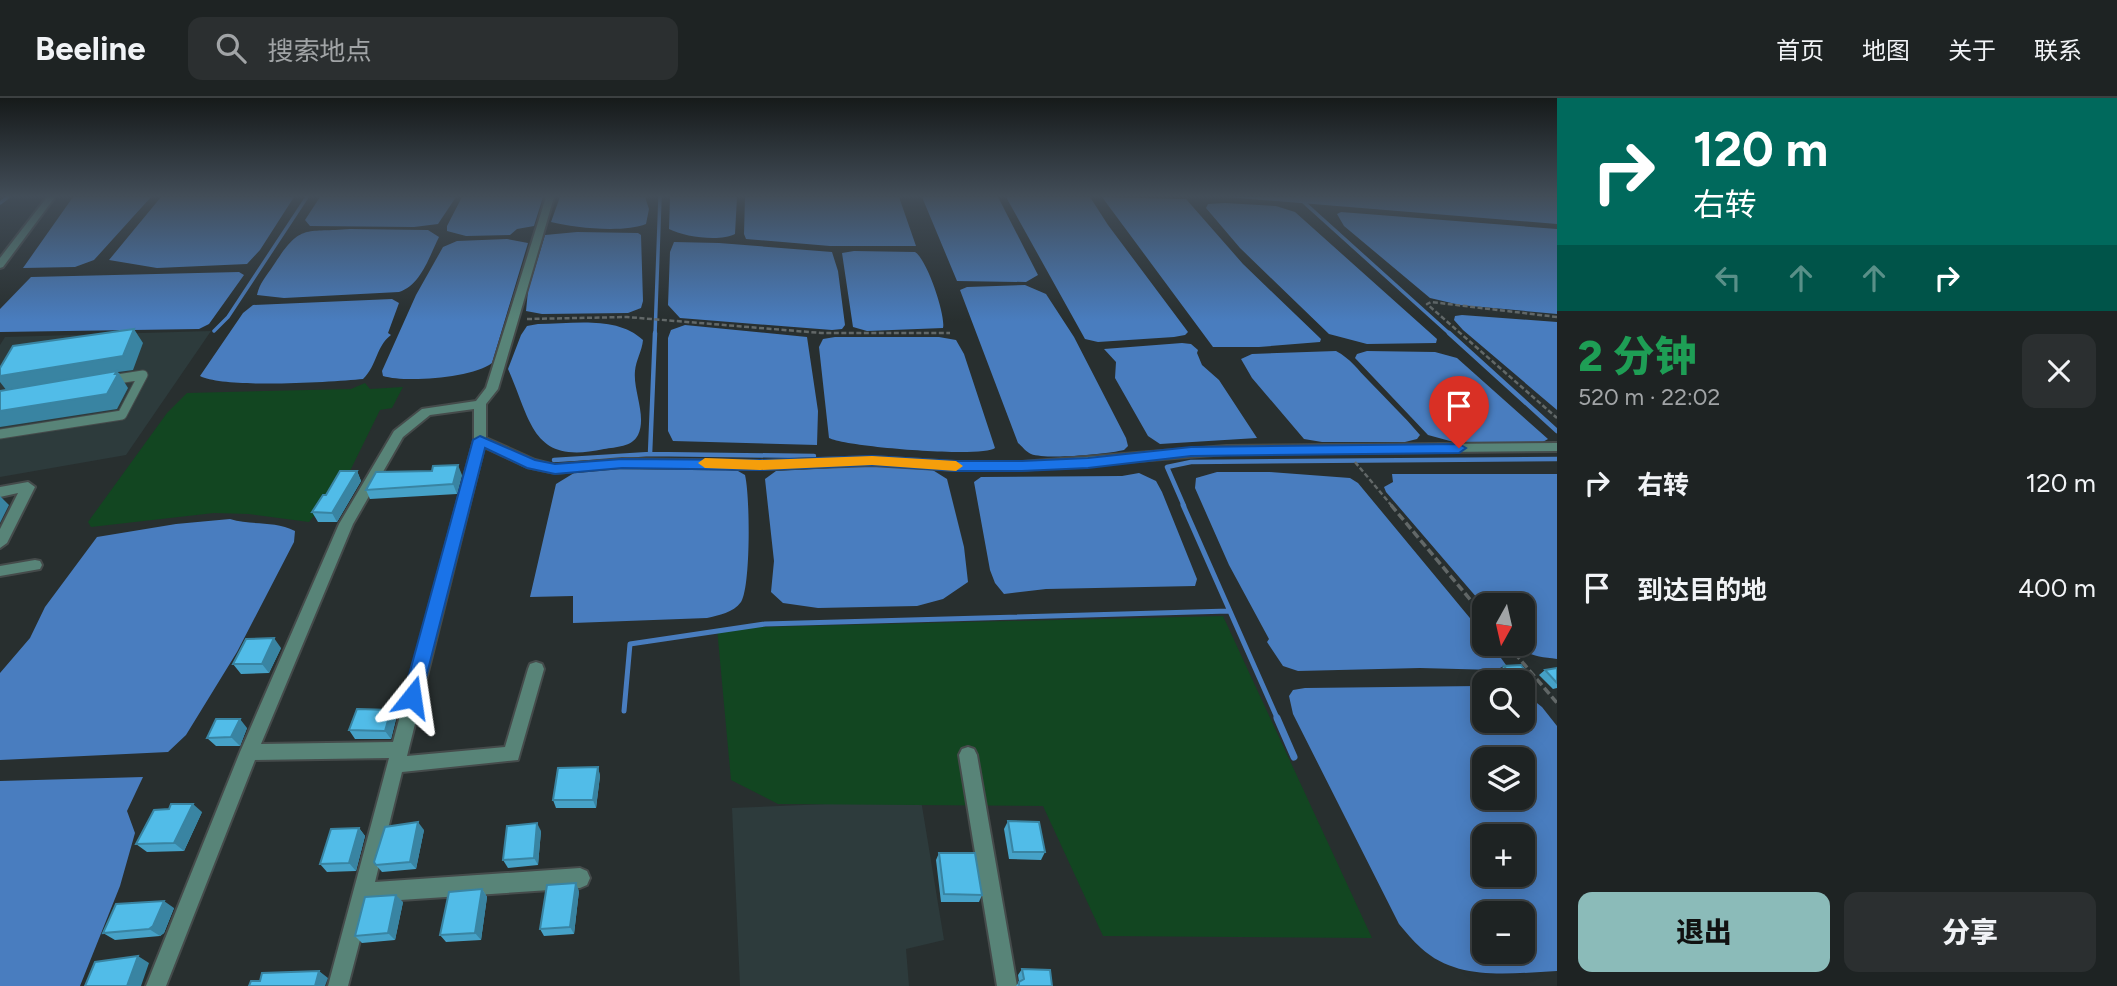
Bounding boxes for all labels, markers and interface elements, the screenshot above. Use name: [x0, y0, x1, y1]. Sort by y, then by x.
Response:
search box: [188, 17, 678, 80]
text: Beeline: [35, 29, 146, 68]
icon: search: [212, 29, 250, 67]
text: 搜索地点: [268, 35, 372, 67]
text: 首页: [1776, 36, 1824, 65]
text: 地图: [1862, 36, 1910, 65]
text: 关于: [1948, 36, 1996, 65]
text: 联系: [2034, 36, 2082, 65]
text: 120 m: [1693, 119, 1828, 178]
icon: right: [1578, 126, 1669, 217]
text: 右转: [1693, 186, 1757, 224]
icon: left: [1709, 259, 1747, 297]
icon: ahead: [1782, 259, 1820, 297]
icon: ahead: [1855, 259, 1893, 297]
icon: right: [1928, 259, 1966, 297]
text: 2 分钟: [1578, 331, 1697, 382]
button: close: [2022, 334, 2096, 408]
pin: [1429, 376, 1489, 448]
text: 520 m · 22:02: [1578, 383, 1720, 411]
icon: arrive: [1440, 387, 1478, 425]
icon: right: [1578, 464, 1616, 502]
text: 120 m: [2026, 467, 2096, 499]
text: 右转: [1637, 469, 1689, 501]
icon: arrive: [1578, 569, 1616, 607]
text: 400 m: [2018, 572, 2096, 604]
text: 到达目的地: [1637, 574, 1767, 606]
north arrow: [1472, 593, 1535, 656]
map controls: [1472, 593, 1535, 964]
position arrow: [375, 660, 449, 734]
button: search: [1472, 670, 1535, 733]
button: layers: [1472, 747, 1535, 810]
button: +: [1472, 824, 1535, 887]
button: 退出: [1578, 892, 1830, 972]
button: 分享: [1844, 892, 2096, 972]
button: −: [1472, 901, 1535, 964]

